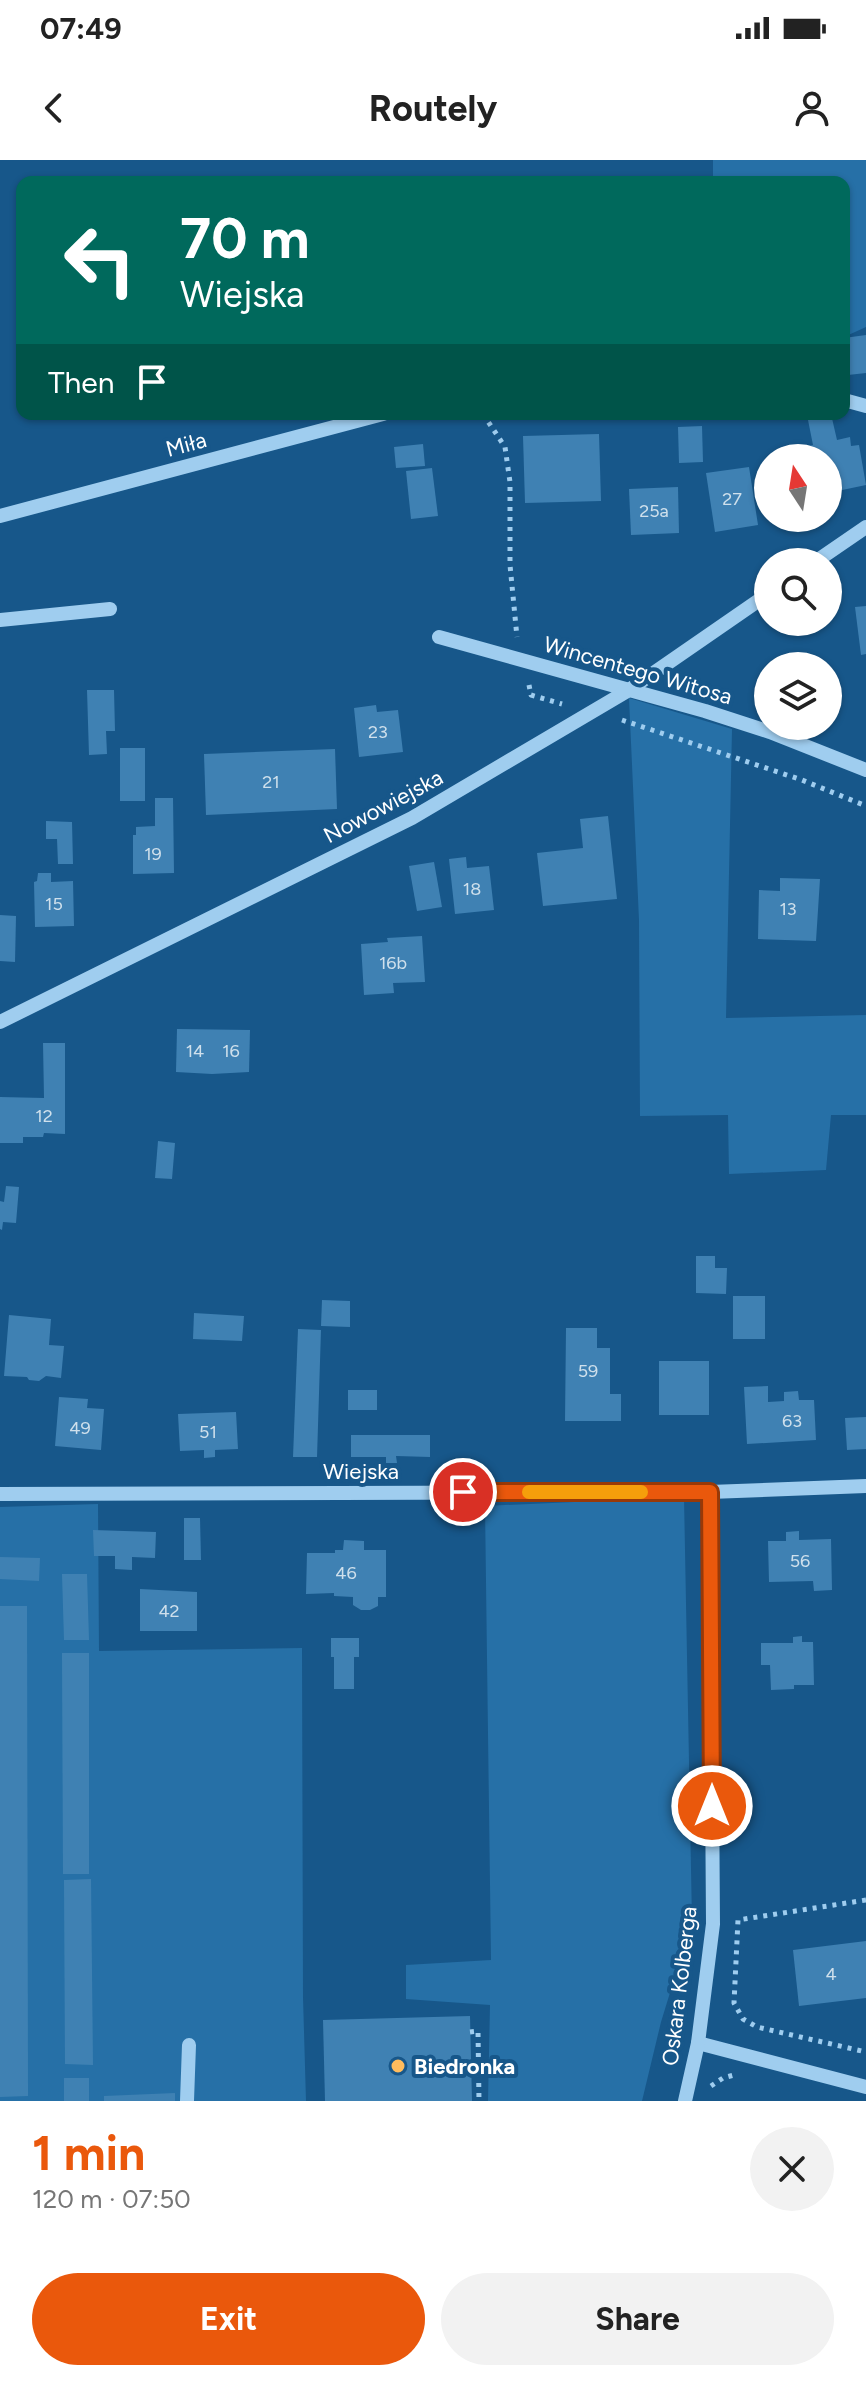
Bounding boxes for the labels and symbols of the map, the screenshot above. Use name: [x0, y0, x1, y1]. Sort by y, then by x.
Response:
street label: Miła: [163, 426, 209, 463]
north arrow: [754, 444, 842, 532]
house number: 27: [722, 488, 742, 510]
house number: 25a: [639, 500, 669, 522]
street label: Wincentego Witosa: [541, 631, 735, 710]
house number: 23: [368, 721, 388, 743]
street label: Nowowiejska: [319, 764, 447, 849]
house number: 21: [262, 771, 280, 793]
house number: 19: [144, 843, 162, 865]
house number: 18: [463, 878, 481, 900]
house number: 15: [45, 893, 63, 915]
house number: 13: [779, 898, 797, 920]
house number: 16b: [379, 952, 407, 974]
house number: 14: [186, 1040, 204, 1062]
house number: 16: [222, 1040, 240, 1062]
house number: 12: [35, 1105, 53, 1127]
house number: 59: [578, 1360, 598, 1382]
house number: 63: [782, 1410, 802, 1432]
house number: 49: [69, 1417, 91, 1439]
house number: 51: [199, 1421, 217, 1443]
street label: Wiejska: [323, 1458, 399, 1485]
pin: [429, 1458, 497, 1526]
house number: 56: [790, 1550, 810, 1572]
house number: 46: [335, 1562, 357, 1584]
house number: 42: [158, 1600, 180, 1622]
position arrow: [670, 1764, 754, 1848]
street label: Oskara Kolberga: [656, 1905, 703, 2067]
house number: 4: [825, 1963, 837, 1985]
place label: Biedronka: [414, 2053, 515, 2080]
marker: Biedronka: [389, 2057, 407, 2075]

